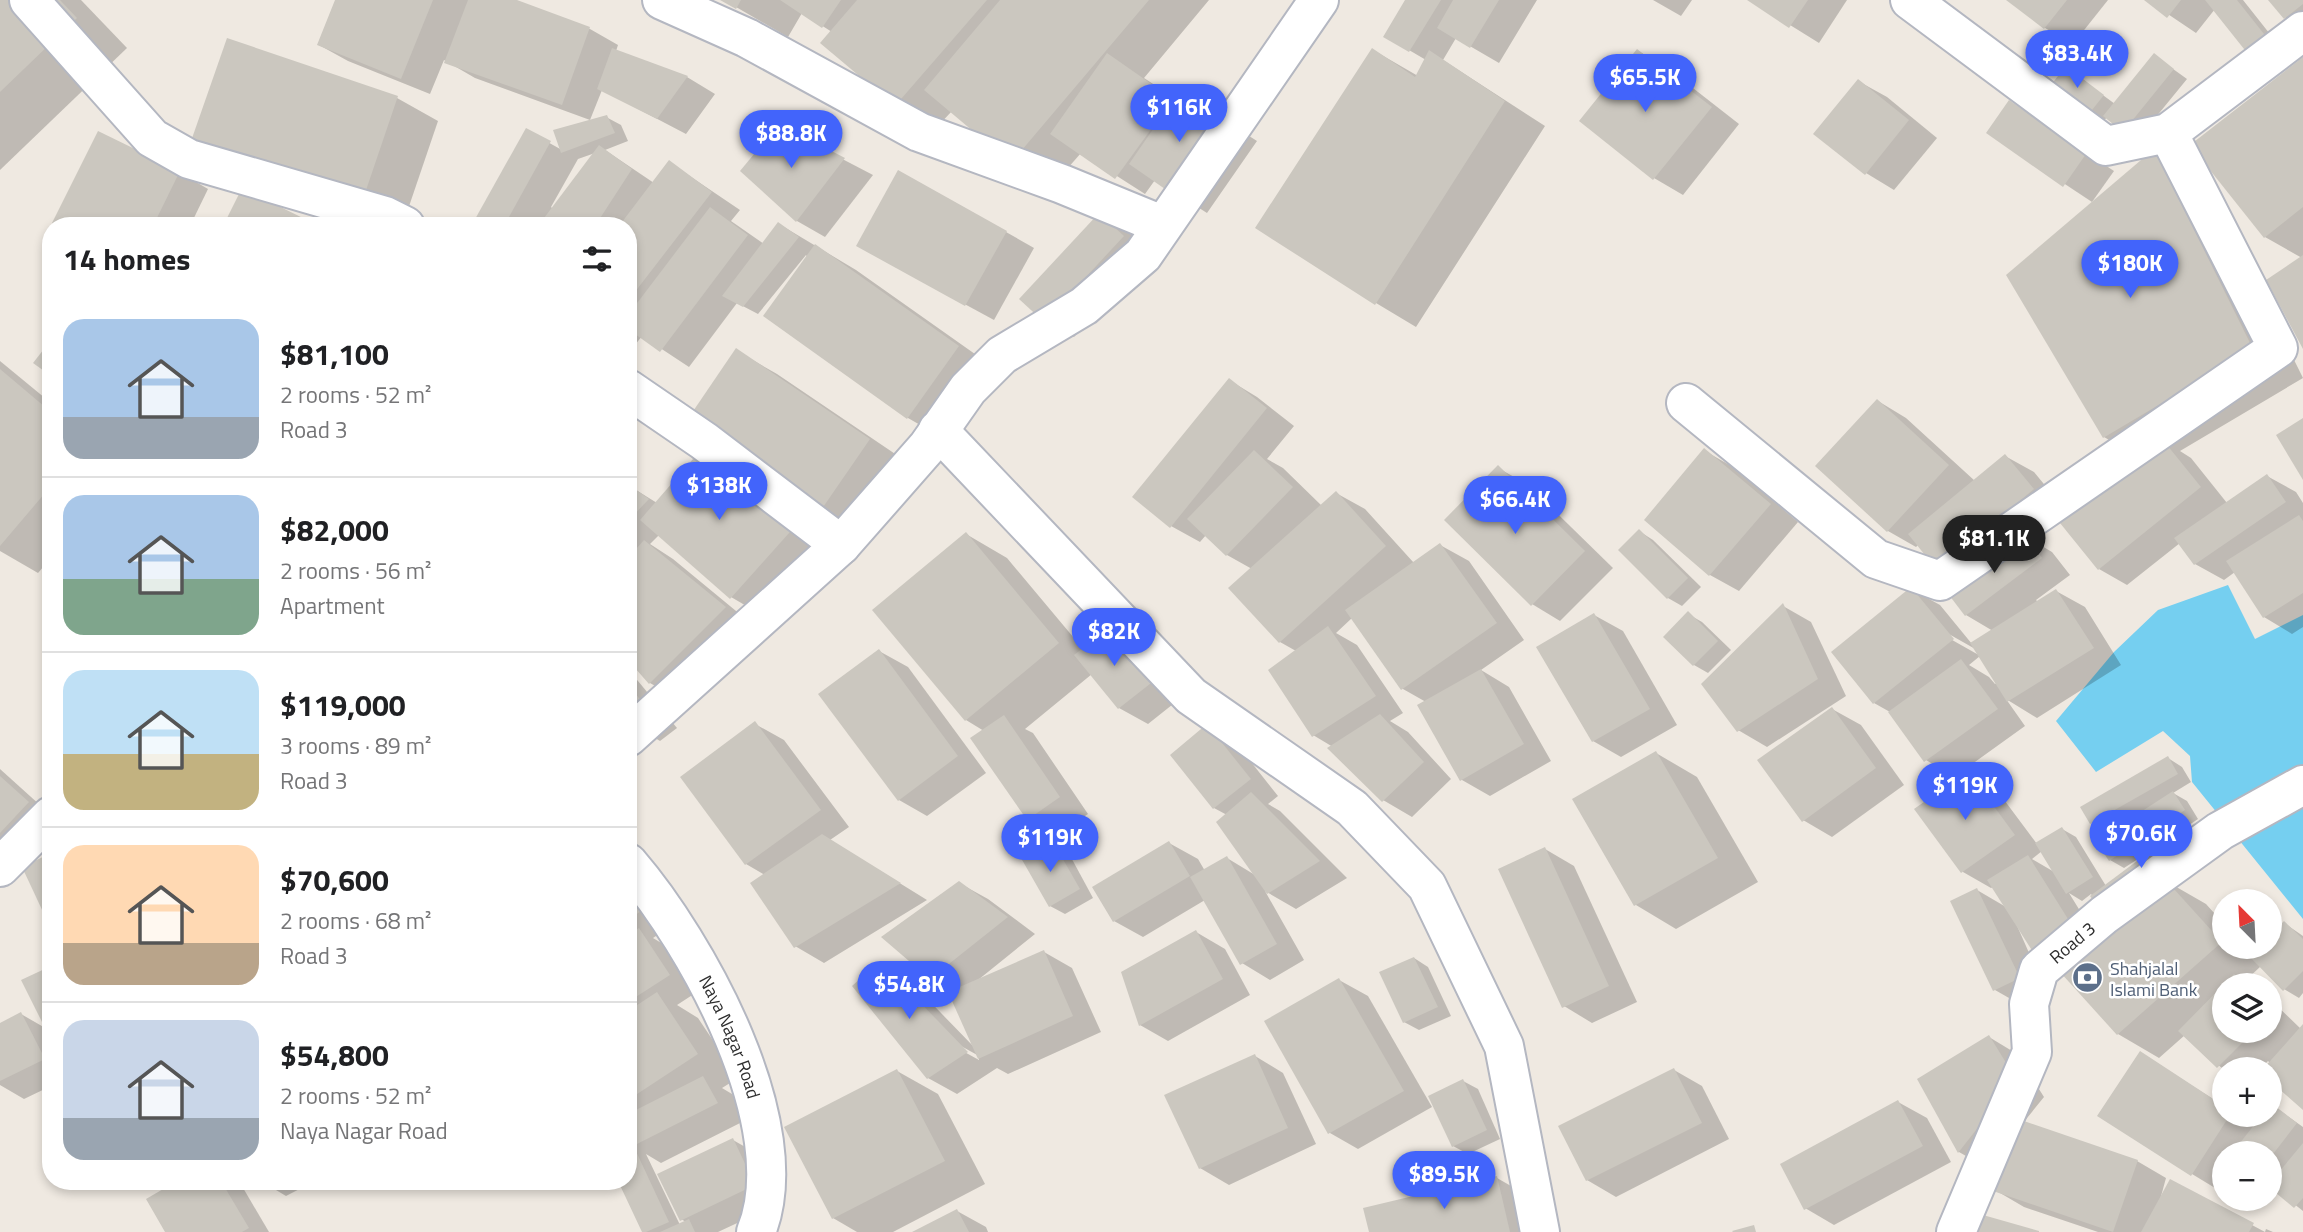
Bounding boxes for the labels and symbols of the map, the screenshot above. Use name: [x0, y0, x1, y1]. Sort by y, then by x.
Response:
pin: $83.4K: [2020, 31, 2134, 90]
pin: $65.5K: [1588, 54, 1702, 114]
pin: $116K: [1130, 85, 1228, 144]
pin: $88.8K: [734, 110, 848, 170]
pin: $180K: [2081, 240, 2179, 300]
pin: $138K: [670, 462, 768, 522]
pin: $66.4K: [1458, 476, 1572, 536]
pin: $81.1K: [1937, 516, 2051, 575]
pin: $82K: [1073, 608, 1155, 668]
pin: $119K: [1916, 762, 2014, 822]
pin: $70.6K: [2084, 810, 2198, 870]
pin: $119K: [1001, 814, 1099, 874]
north arrow: [2212, 889, 2282, 959]
street label: Road 3: [2043, 915, 2101, 970]
place label: Shahjalal Islami Bank: [2110, 955, 2198, 1003]
bank icon: Shahjalal Islami Bank: [2070, 961, 2104, 995]
pin: $54.8K: [852, 962, 966, 1021]
street label: Naya Nagar Road: [693, 970, 768, 1101]
pin: $89.5K: [1387, 1152, 1501, 1211]

